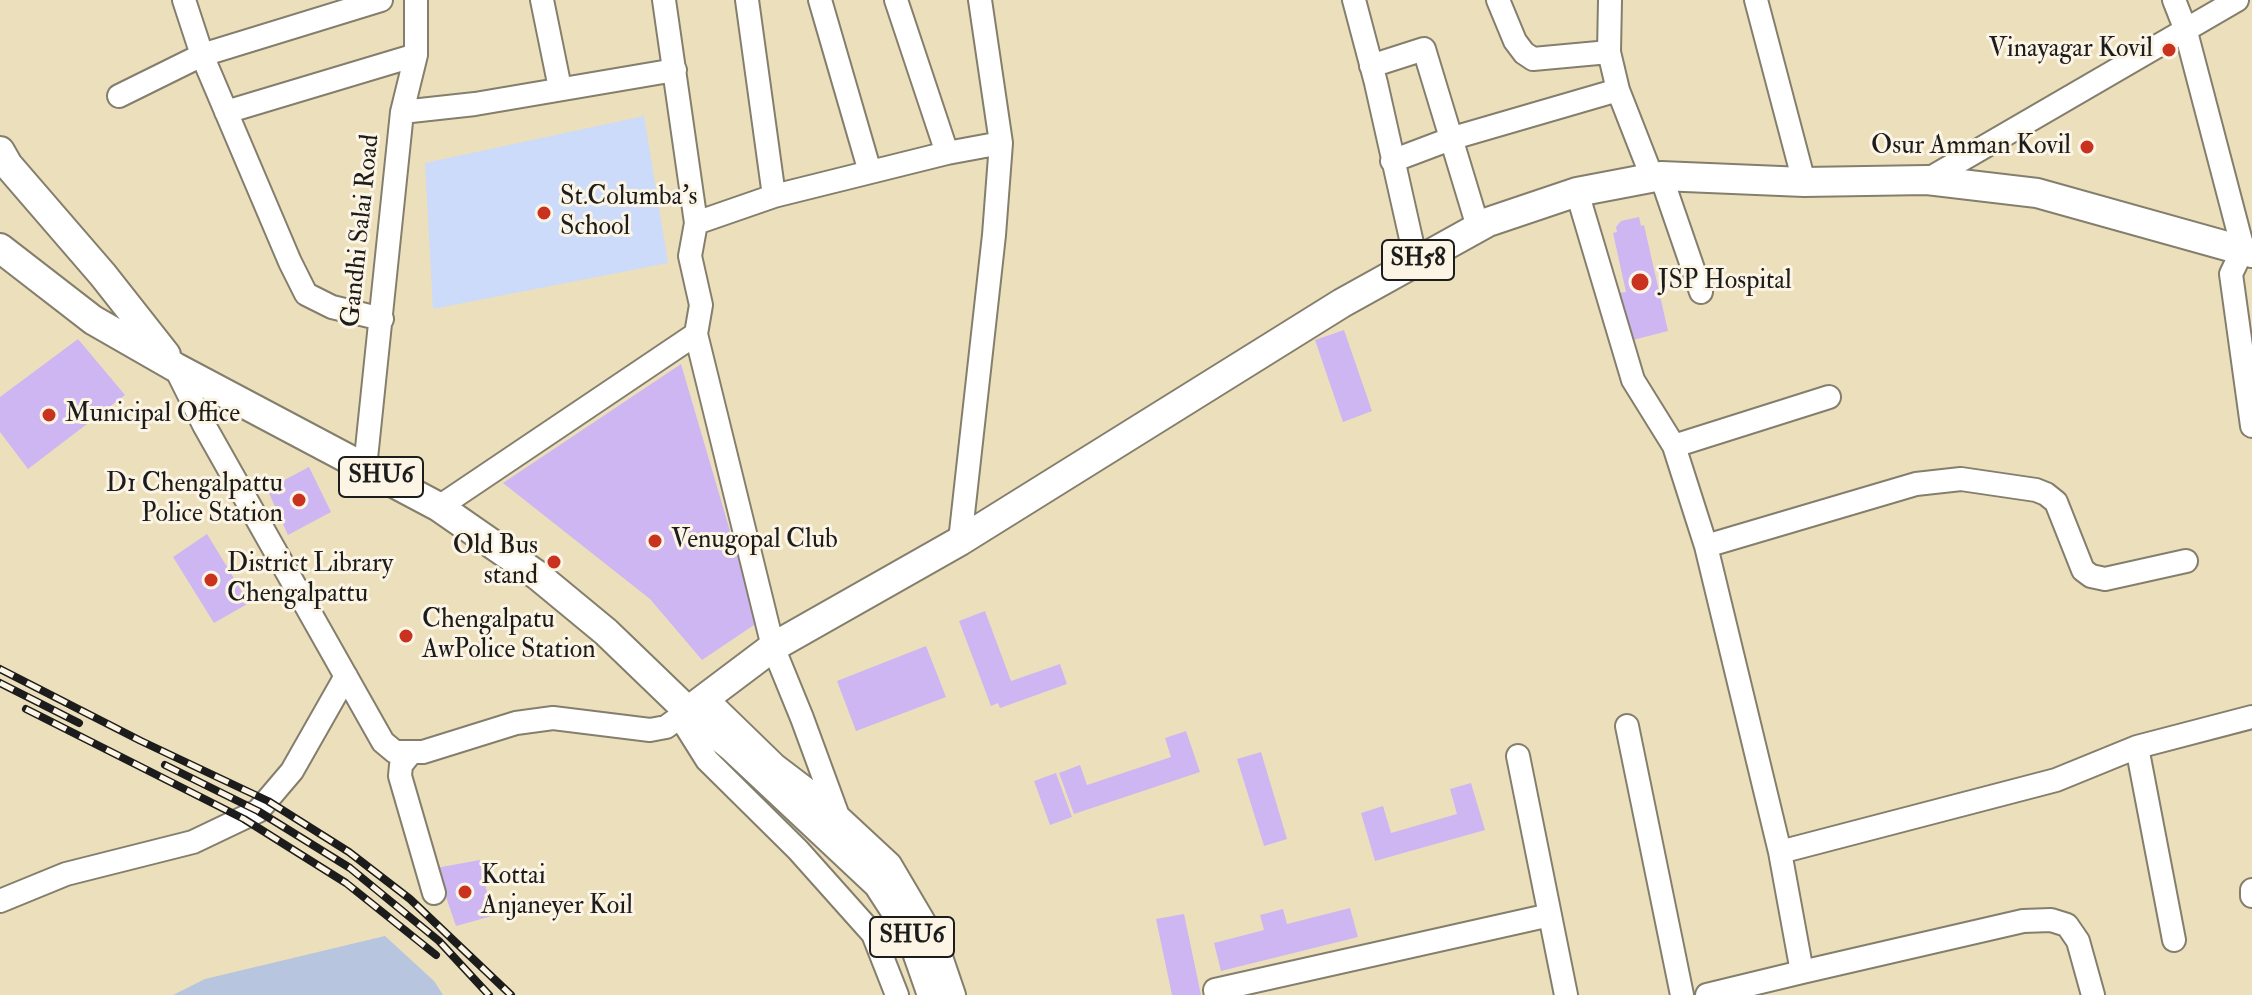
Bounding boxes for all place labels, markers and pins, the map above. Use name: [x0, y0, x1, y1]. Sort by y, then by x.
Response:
place label: Vinayagar Kovil: [1988, 34, 2153, 66]
marker: Vinayagar Kovil: [2160, 41, 2178, 59]
place label: Osur Amman Kovil: [1871, 131, 2071, 163]
marker: Osur Amman Kovil: [2078, 138, 2096, 156]
place label: St.Columba's School: [560, 182, 697, 244]
marker: St.Columba's School: [535, 204, 553, 222]
place label: JSP Hospital: [1658, 266, 1792, 298]
marker: JSP Hospital: [1629, 271, 1651, 293]
place label: Municipal Office: [65, 399, 240, 431]
marker: Municipal Office: [40, 406, 58, 424]
place label: D1 Chengalpattu Police Station: [106, 469, 283, 530]
marker: D1 Chengalpattu Police Station: [290, 491, 308, 509]
place label: Venugopal Club: [671, 525, 838, 557]
place label: Old Bus stand: [453, 531, 538, 592]
marker: Venugopal Club: [646, 532, 664, 550]
place label: District Library Chengalpattu: [227, 549, 393, 610]
marker: Old Bus stand: [545, 553, 563, 571]
marker: District Library Chengalpattu: [202, 571, 220, 589]
place label: Chengalpatu AwPolice Station: [422, 605, 596, 666]
marker: Chengalpatu AwPolice Station: [397, 627, 415, 645]
place label: Kottai Anjaneyer Koil: [481, 861, 633, 922]
marker: Kottai Anjaneyer Koil: [456, 883, 474, 901]

